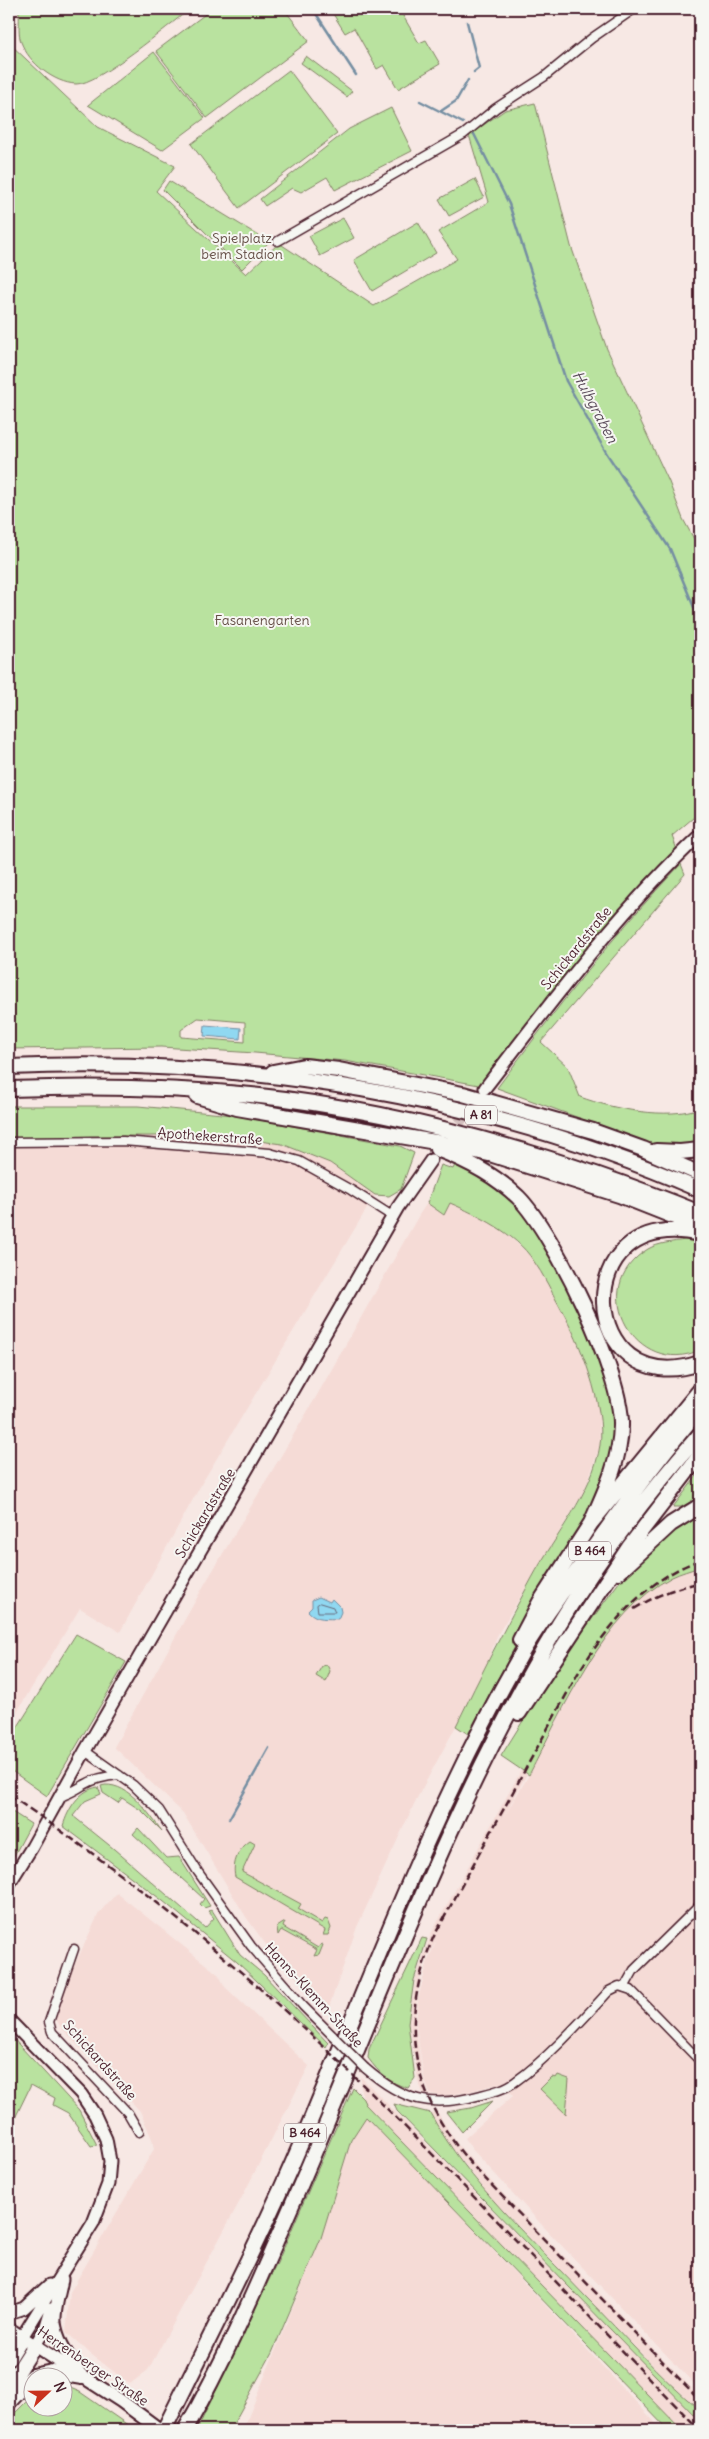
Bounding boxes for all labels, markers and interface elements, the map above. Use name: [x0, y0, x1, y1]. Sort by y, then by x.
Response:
park label: Spielplatz beim Stadion: [201, 229, 283, 263]
water label: Hulbgraben: [568, 367, 623, 446]
park label: Fasanengarten: [214, 611, 310, 629]
street label: Schickardstraße: [537, 903, 615, 993]
road number: A 81: [465, 1106, 497, 1124]
street label: Apothekerstraße: [157, 1123, 263, 1149]
street label: Schickardstraße: [171, 1465, 239, 1561]
road number: B 464: [569, 1542, 611, 1560]
street label: Hanns-Klemm-Straße: [261, 1939, 367, 2051]
street label: Schickardstraße: [59, 2016, 141, 2104]
road number: B 464: [284, 2124, 326, 2142]
street label: Herrenberger Straße: [34, 2322, 152, 2410]
north arrow: [22, 2366, 72, 2416]
text: N: [50, 2379, 70, 2395]

